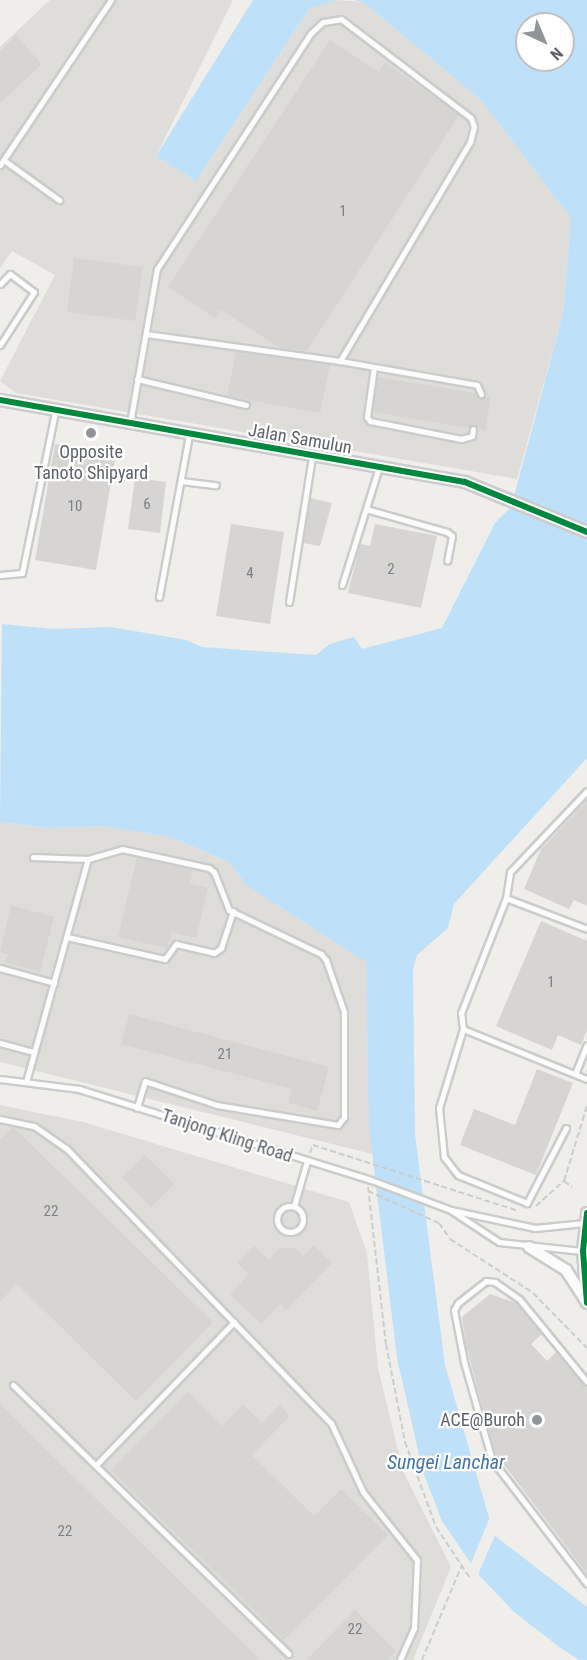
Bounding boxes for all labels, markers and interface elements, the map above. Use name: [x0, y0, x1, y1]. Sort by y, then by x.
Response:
north arrow: [515, 12, 575, 72]
text: N: [546, 44, 567, 64]
house number: 1: [339, 203, 347, 221]
street label: Jalan Samulun: [247, 419, 353, 459]
marker: Opposite Tanoto Shipyard: [84, 426, 98, 440]
place label: Opposite Tanoto Shipyard: [34, 442, 148, 484]
house number: 6: [143, 496, 151, 514]
house number: 10: [68, 498, 82, 516]
house number: 2: [387, 561, 395, 579]
house number: 4: [246, 565, 254, 583]
house number: 1: [547, 974, 555, 992]
house number: 21: [218, 1046, 232, 1064]
street label: Tanjong Kling Road: [159, 1105, 295, 1167]
house number: 22: [44, 1203, 58, 1221]
place label: ACE@Buroh: [440, 1409, 525, 1431]
marker: ACE@Buroh: [530, 1413, 544, 1427]
water label: Sungei Lanchar: [387, 1450, 505, 1474]
house number: 22: [58, 1523, 72, 1541]
house number: 22: [348, 1621, 362, 1639]

